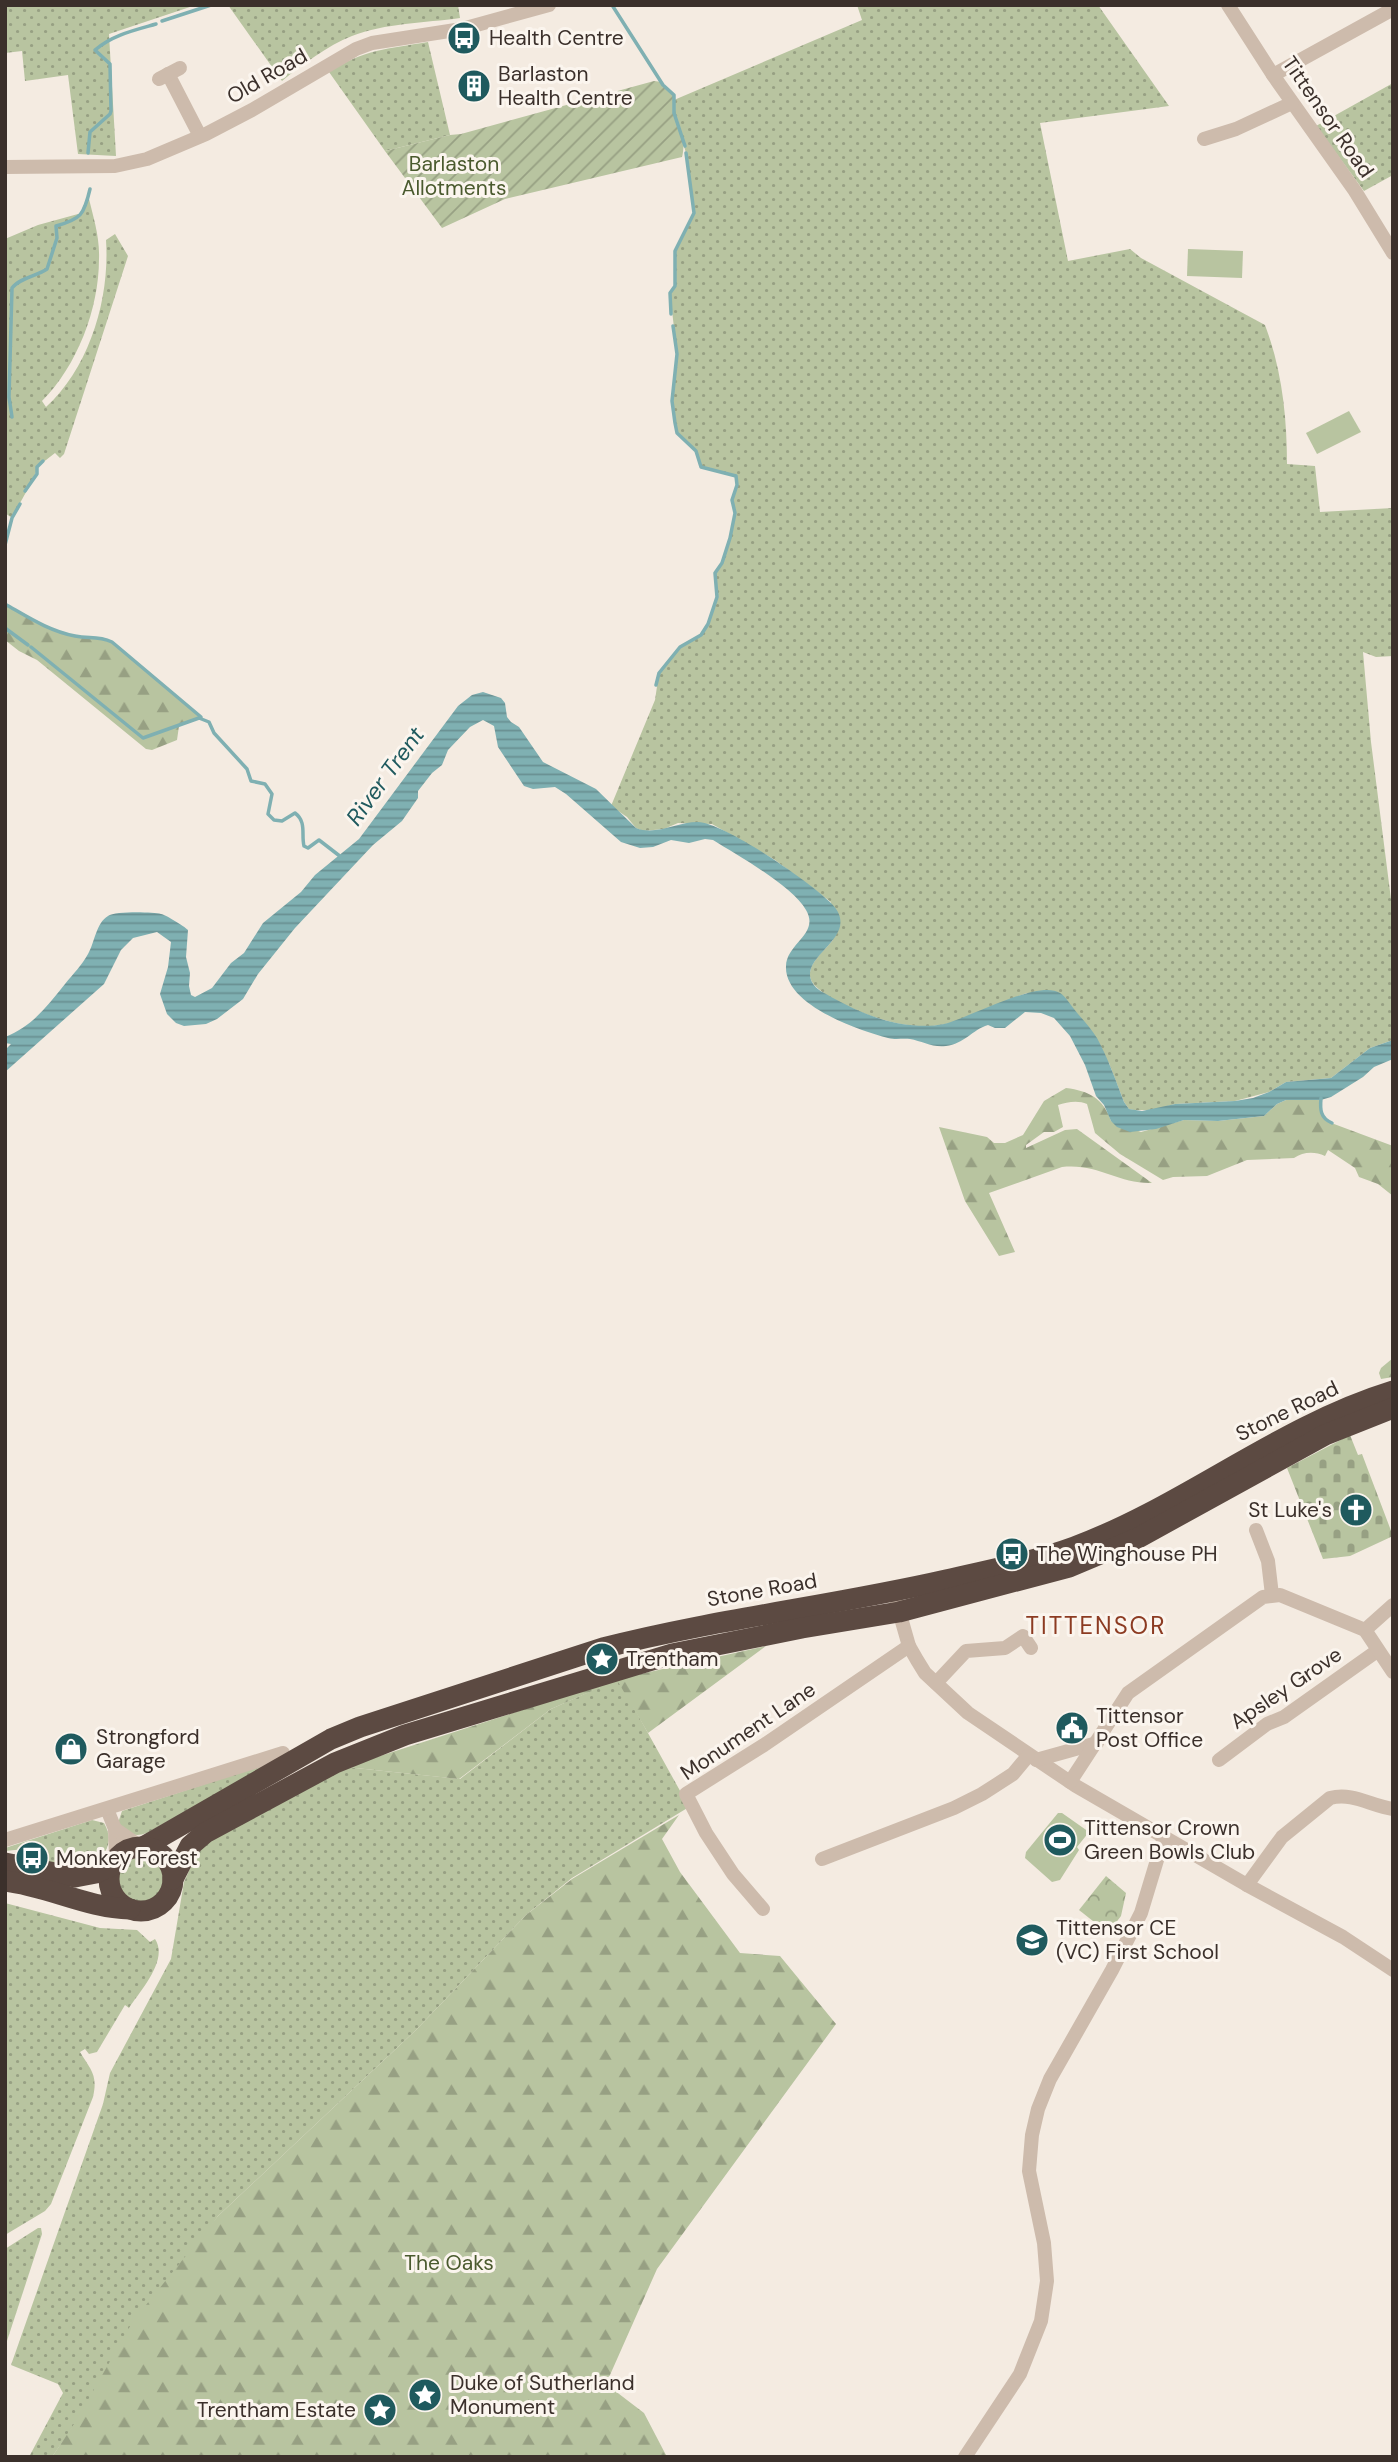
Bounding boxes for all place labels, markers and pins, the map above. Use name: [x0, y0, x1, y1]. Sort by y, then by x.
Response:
bus stop icon: Health Centre: [445, 19, 483, 57]
place label: Health Centre: [489, 24, 624, 52]
place label: Barlaston Health Centre: [498, 60, 633, 112]
building icon: Barlaston Health Centre: [455, 67, 493, 105]
church icon: St Luke's: [1337, 1491, 1375, 1529]
place label: St Luke's: [1248, 1496, 1332, 1524]
bus stop icon: The Winghouse PH: [993, 1535, 1031, 1573]
place label: The Winghouse PH: [1036, 1540, 1218, 1568]
place icon: Trentham: [583, 1640, 621, 1678]
place label: Trentham: [626, 1645, 718, 1673]
place label: Tittensor Post Office: [1096, 1702, 1203, 1754]
public building icon: Tittensor Post Office: [1053, 1709, 1091, 1747]
place label: Strongford Garage: [96, 1723, 200, 1775]
shop icon: Strongford Garage: [52, 1730, 90, 1768]
place label: Tittensor Crown Green Bowls Club: [1084, 1814, 1255, 1866]
sports icon: Tittensor Crown Green Bowls Club: [1041, 1821, 1079, 1859]
bus stop icon: Monkey Forest: [13, 1839, 51, 1877]
place label: Monkey Forest: [56, 1844, 198, 1872]
place label: Tittensor CE (VC) First School: [1056, 1914, 1219, 1966]
school or university icon: Tittensor CE (VC) First School: [1013, 1921, 1051, 1959]
place label: Duke of Sutherland Monument: [450, 2369, 635, 2421]
place icon: Duke of Sutherland Monument: [406, 2376, 444, 2414]
place icon: Trentham Estate: [361, 2391, 399, 2429]
place label: Trentham Estate: [197, 2396, 356, 2424]

